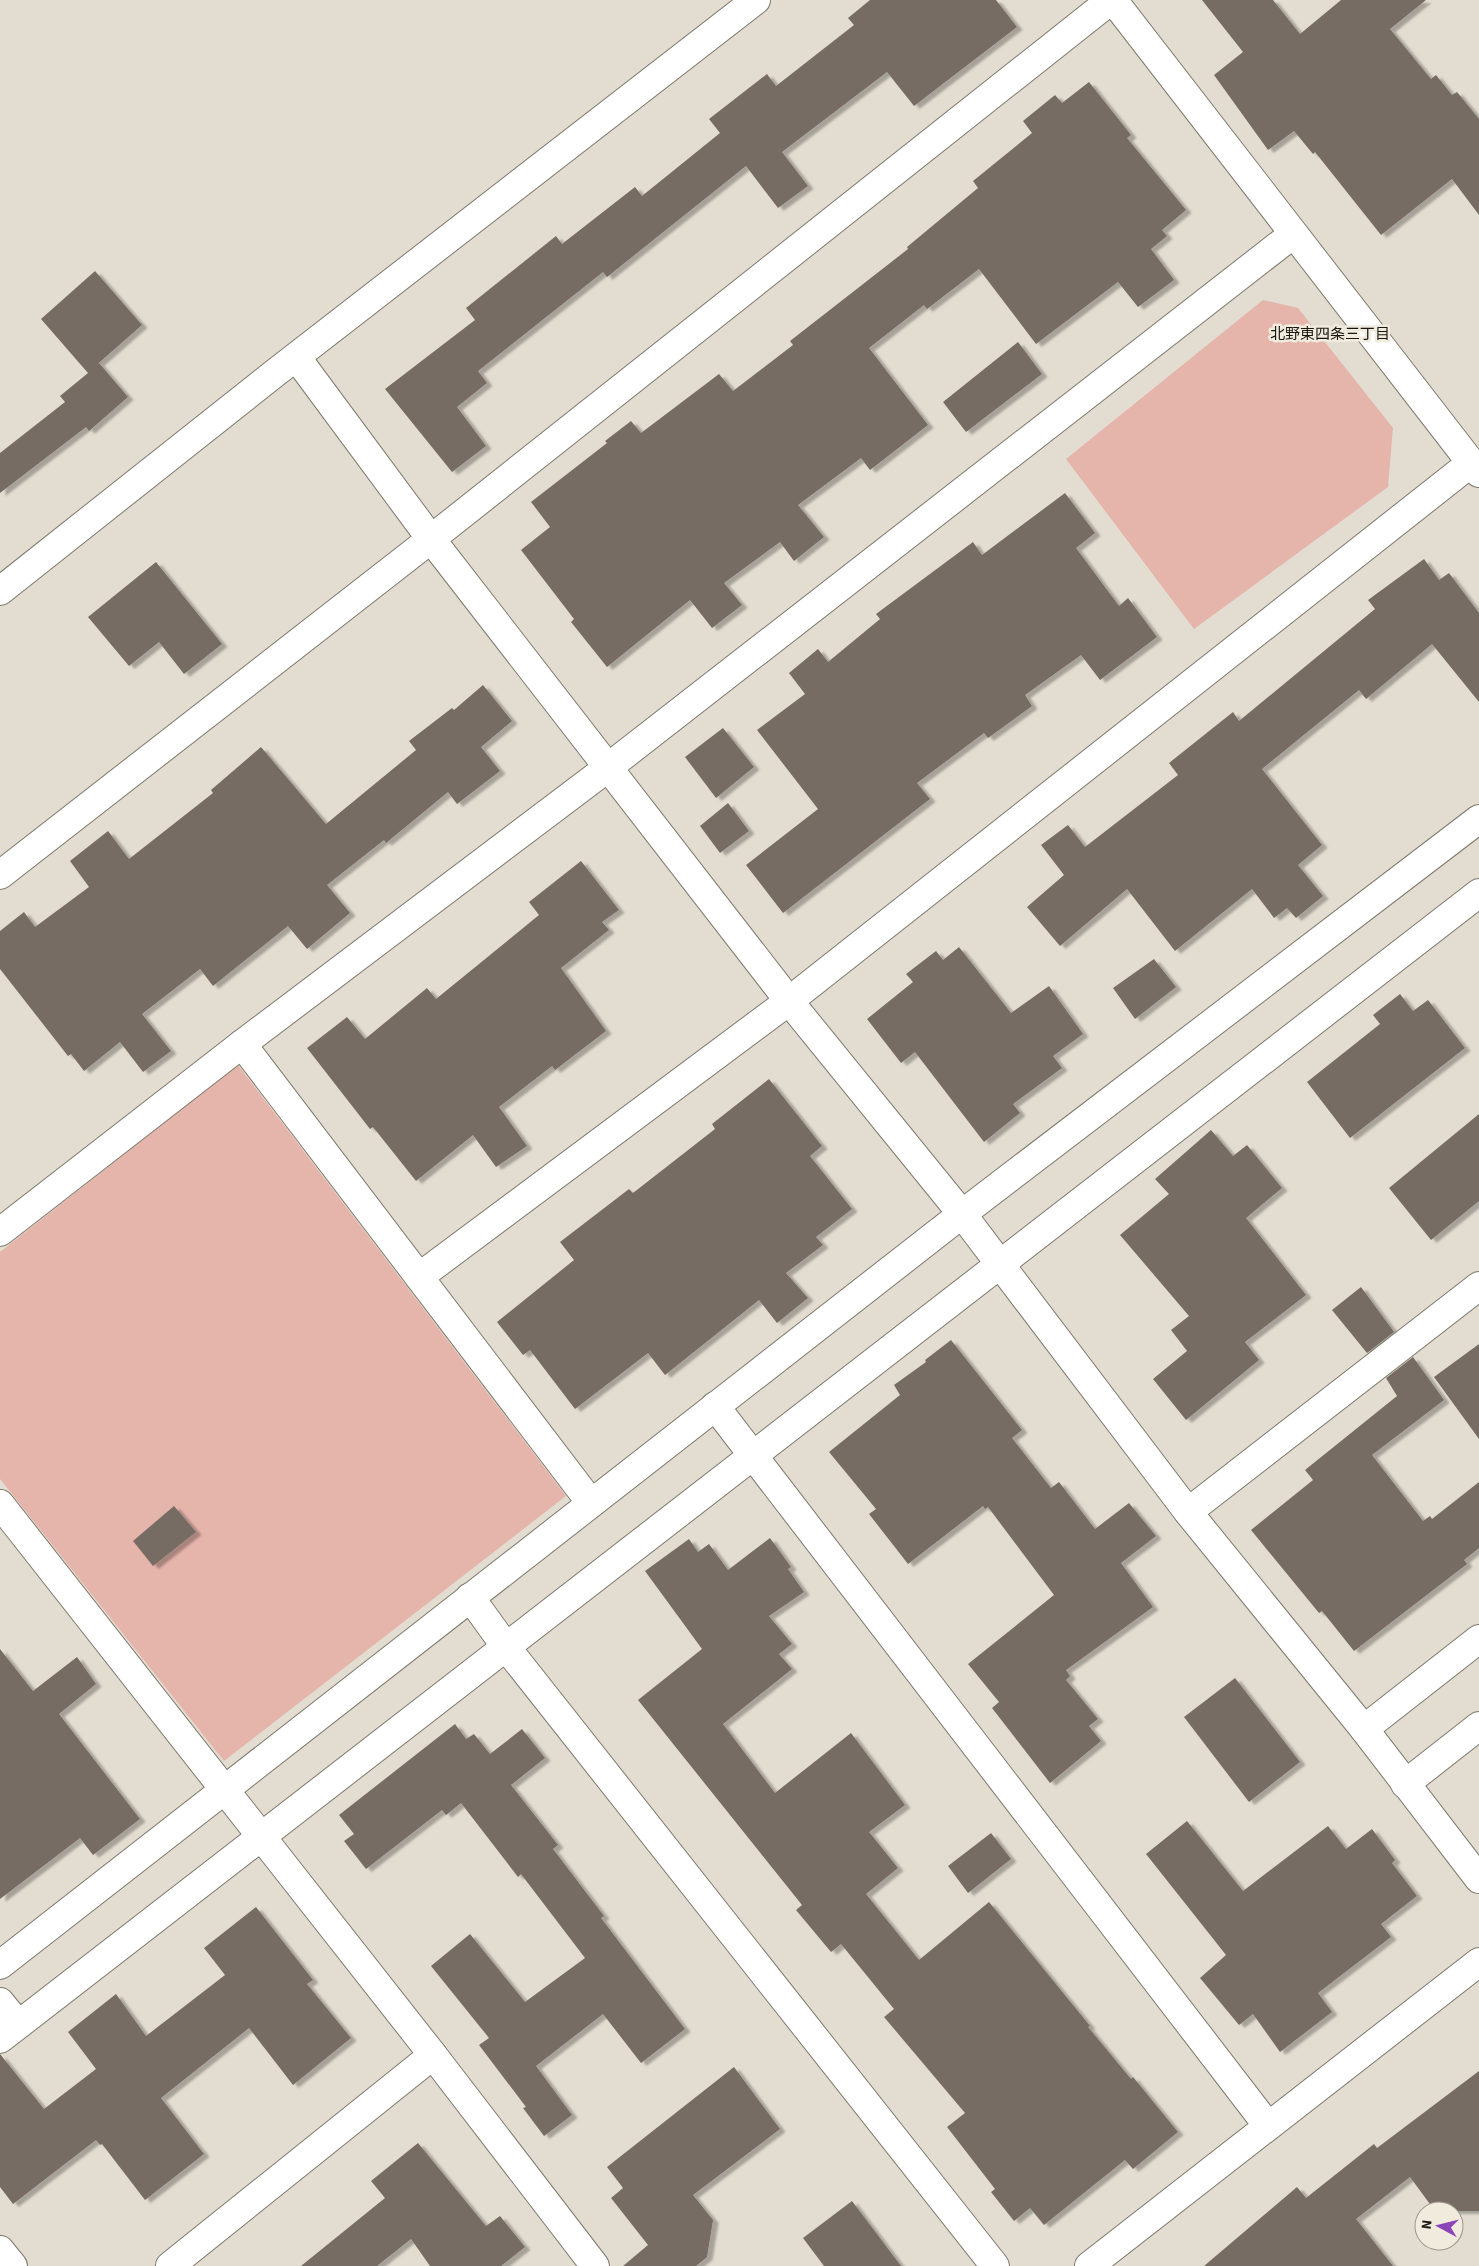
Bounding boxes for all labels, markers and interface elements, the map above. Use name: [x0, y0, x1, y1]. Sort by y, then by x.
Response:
district label: 北野東四条三丁目: [1270, 324, 1390, 345]
north arrow: [1414, 2201, 1464, 2251]
text: N: [1417, 2219, 1438, 2230]

